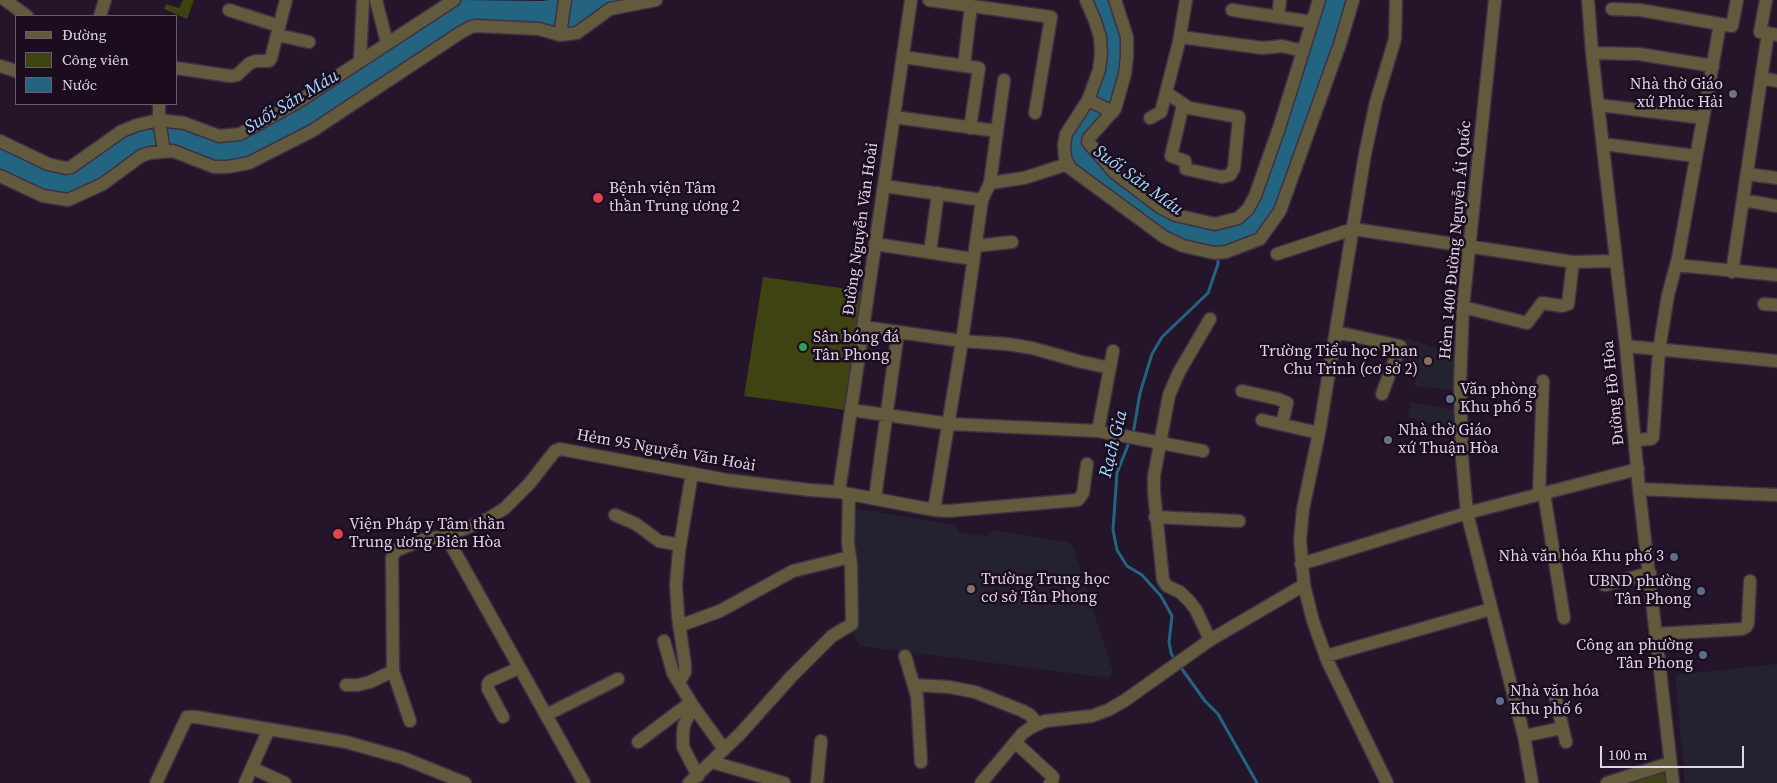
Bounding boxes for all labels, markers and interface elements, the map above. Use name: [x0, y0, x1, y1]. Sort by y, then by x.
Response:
legend: [15, 15, 178, 105]
text: Đường: [62, 24, 107, 45]
text: Công viên: [62, 49, 129, 70]
water label: Suối Săn Máu: [241, 65, 343, 139]
text: Nước: [62, 74, 97, 95]
place label: Nhà thờ Giáo xứ Phúc Hải: [1630, 75, 1723, 113]
marker: Nhà thờ Giáo xứ Phúc Hải: [1727, 88, 1739, 100]
street label: Hẻm 1400 Đường Nguyễn Ái Quốc: [1436, 120, 1476, 360]
street label: Đường Nguyễn Văn Hoài: [839, 141, 883, 317]
water label: Suối Săn Máu: [1089, 141, 1187, 221]
place label: Bệnh viện Tâm thần Trung ương 2: [609, 179, 740, 217]
marker: Bệnh viện Tâm thần Trung ương 2: [591, 191, 605, 205]
place label: Sân bóng đá Tân Phong: [813, 328, 899, 366]
street label: Đường Hồ Hòa: [1599, 340, 1629, 446]
marker: Sân bóng đá Tân Phong: [797, 341, 809, 353]
place label: Trường Tiểu học Phan Chu Trinh (cơ sở 2): [1260, 342, 1418, 380]
marker: Trường Tiểu học Phan Chu Trinh (cơ sở 2): [1422, 355, 1434, 367]
place label: Văn phòng Khu phố 5: [1460, 380, 1537, 418]
marker: Văn phòng Khu phố 5: [1444, 393, 1456, 405]
water label: Rạch Gia: [1095, 408, 1133, 480]
place label: Nhà thờ Giáo xứ Thuận Hòa: [1398, 421, 1499, 459]
street label: Hẻm 95 Nguyễn Văn Hoài: [575, 426, 757, 476]
marker: Nhà thờ Giáo xứ Thuận Hòa: [1382, 434, 1394, 446]
place label: Viện Pháp y Tâm thần Trung ương Biên Hòa: [349, 515, 505, 553]
marker: Viện Pháp y Tâm thần Trung ương Biên Hòa: [331, 527, 345, 541]
place label: Nhà văn hóa Khu phố 3: [1499, 547, 1664, 567]
marker: Nhà văn hóa Khu phố 3: [1668, 551, 1680, 563]
place label: Trường Trung học cơ sở Tân Phong: [981, 570, 1110, 608]
place label: UBND phường Tân Phong: [1588, 572, 1691, 610]
marker: Trường Trung học cơ sở Tân Phong: [965, 583, 977, 595]
marker: UBND phường Tân Phong: [1695, 585, 1707, 597]
place label: Công an phường Tân Phong: [1576, 636, 1693, 674]
marker: Công an phường Tân Phong: [1697, 649, 1709, 661]
place label: Nhà văn hóa Khu phố 6: [1510, 682, 1599, 720]
marker: Nhà văn hóa Khu phố 6: [1494, 695, 1506, 707]
scale bar: [1602, 736, 1746, 768]
text: 100 m: [1608, 744, 1648, 765]

